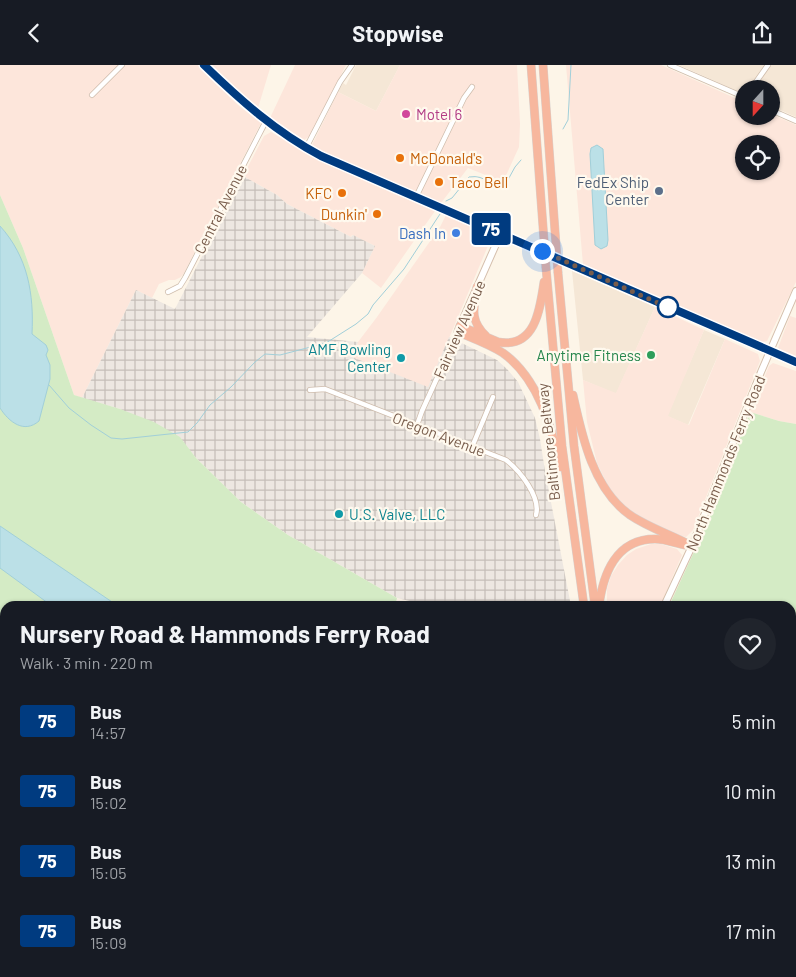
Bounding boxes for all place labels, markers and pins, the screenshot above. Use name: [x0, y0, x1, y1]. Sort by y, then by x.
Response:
place label: Motel 6: [416, 105, 462, 123]
marker: Motel 6: [400, 108, 412, 120]
place label: McDonald's: [410, 149, 482, 167]
marker: McDonald's: [394, 152, 406, 164]
place label: Taco Bell: [449, 173, 508, 191]
place label: FedEx Ship Center: [577, 173, 650, 208]
marker: Taco Bell: [433, 176, 445, 188]
place label: KFC: [305, 184, 332, 202]
marker: FedEx Ship Center: [653, 185, 665, 197]
marker: KFC: [336, 187, 348, 199]
place label: Dunkin': [321, 205, 367, 223]
marker: Dunkin': [371, 208, 383, 220]
place label: Dash In: [399, 224, 446, 242]
marker: Dash In: [450, 227, 462, 239]
unlabelled marker: [657, 296, 679, 318]
place label: AMF Bowling Center: [308, 340, 392, 375]
place label: Anytime Fitness: [537, 346, 641, 364]
marker: Anytime Fitness: [645, 349, 657, 361]
marker: AMF Bowling Center: [395, 352, 407, 364]
place label: U.S. Valve, LLC: [349, 505, 445, 523]
marker: U.S. Valve, LLC: [333, 508, 345, 520]

